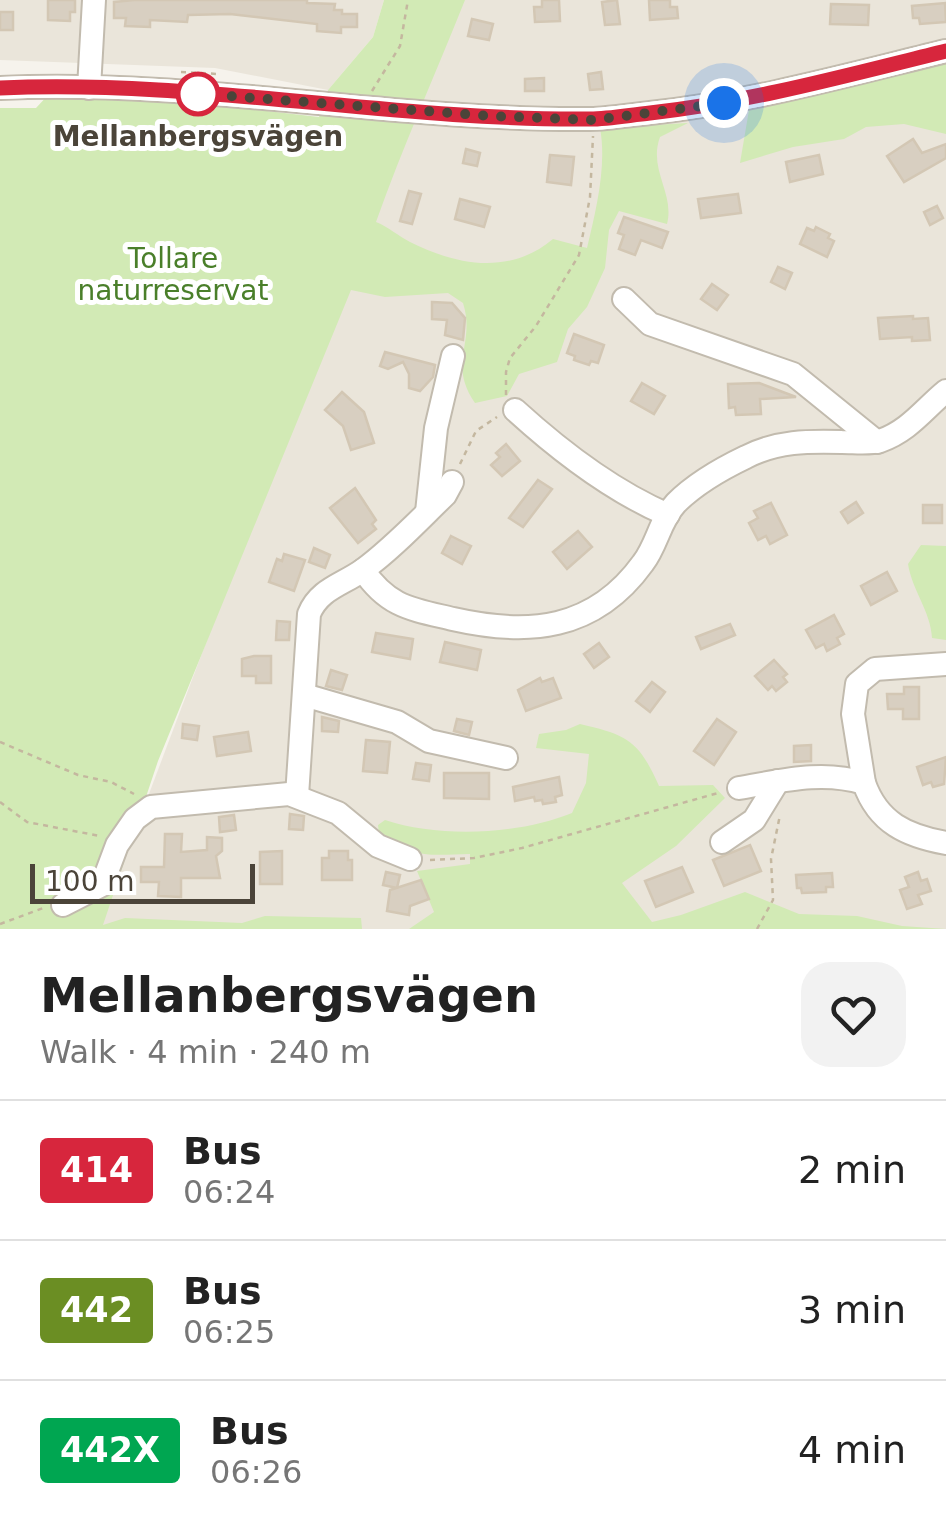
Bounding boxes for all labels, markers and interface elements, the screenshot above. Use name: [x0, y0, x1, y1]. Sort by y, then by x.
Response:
marker: Mellanbergsvägen: [177, 73, 219, 115]
your location: [699, 78, 749, 128]
place label: Mellanbergsvägen: [53, 120, 343, 153]
park label: Tollare naturreservat: [78, 242, 268, 307]
scale bar: [30, 859, 255, 904]
text: 100 m: [45, 865, 135, 898]
button: heart: [801, 962, 906, 1067]
text: Mellanbergsvägen: [40, 967, 538, 1023]
text: Walk · 4 min · 240 m: [40, 1033, 371, 1071]
text: Bus: [183, 1129, 262, 1173]
text: 2 min: [798, 1148, 906, 1192]
text: 414: [60, 1150, 133, 1190]
text: 06:24: [183, 1173, 275, 1211]
text: Bus: [183, 1269, 262, 1313]
text: 3 min: [798, 1288, 906, 1332]
text: 442: [60, 1290, 133, 1330]
text: 06:25: [183, 1313, 275, 1351]
text: Bus: [210, 1409, 289, 1453]
text: 4 min: [798, 1428, 906, 1472]
text: 442X: [60, 1430, 160, 1470]
text: 06:26: [210, 1453, 302, 1491]

